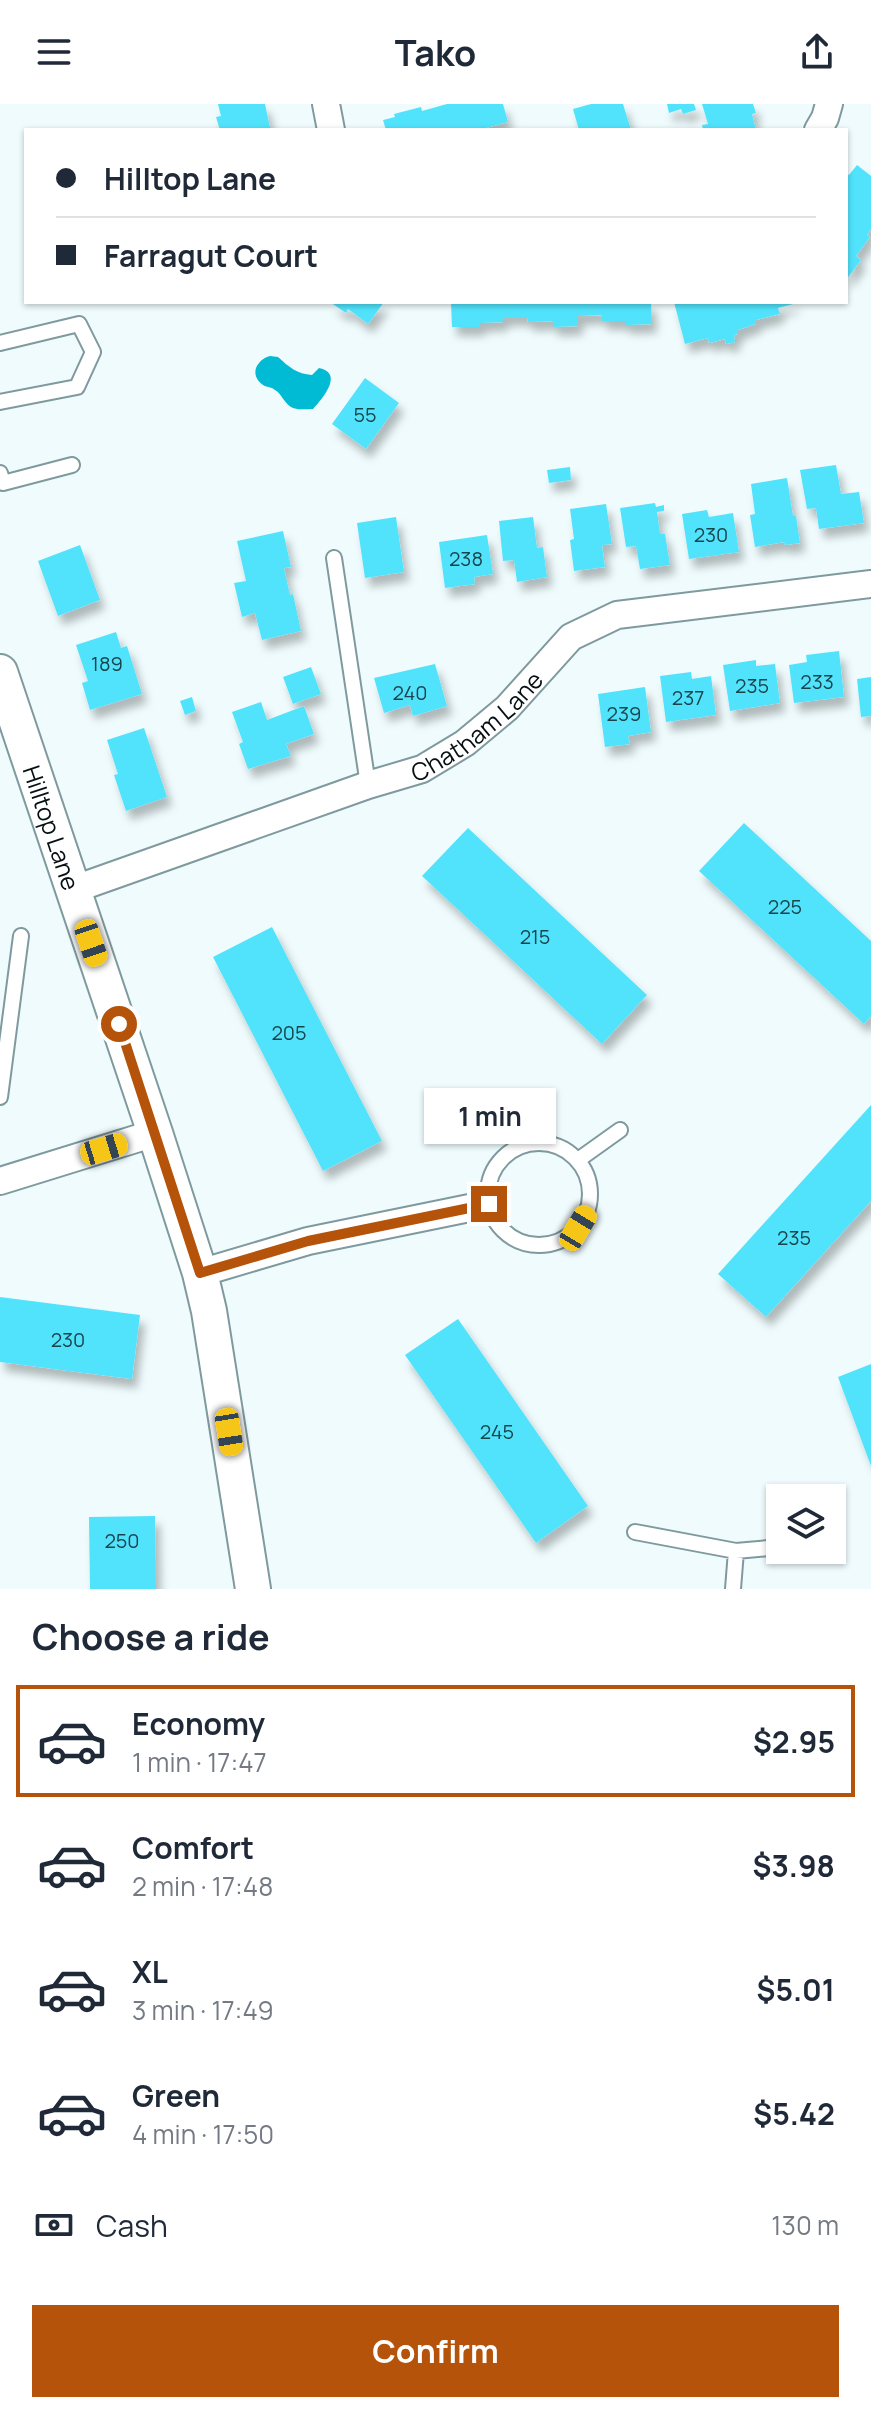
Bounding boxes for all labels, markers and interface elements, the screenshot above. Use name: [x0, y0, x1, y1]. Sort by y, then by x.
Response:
text: Tako: [395, 28, 476, 77]
icon: menu: [32, 30, 76, 74]
icon: share: [795, 30, 839, 74]
text: Hilltop Lane: [104, 158, 276, 199]
text: Farragut Court: [104, 235, 318, 276]
house number: 55: [353, 401, 377, 428]
house number: 230: [694, 521, 728, 548]
house number: 238: [449, 545, 483, 572]
house number: 189: [91, 650, 123, 677]
street label: Chatham Lane: [407, 663, 550, 788]
house number: 233: [800, 668, 834, 695]
house number: 235: [735, 672, 769, 699]
house number: 240: [393, 679, 428, 706]
house number: 237: [672, 684, 704, 711]
house number: 239: [607, 700, 641, 727]
street label: Hilltop Lane: [16, 761, 89, 894]
house number: 225: [768, 893, 802, 920]
car: [72, 916, 110, 970]
house number: 215: [520, 923, 550, 950]
route start: [101, 1006, 137, 1042]
house number: 205: [271, 1019, 307, 1046]
callout: 1 min: [423, 1088, 555, 1144]
text: 1 min: [458, 1098, 522, 1134]
car: [78, 1131, 130, 1167]
route end: [471, 1186, 507, 1222]
car: [555, 1201, 601, 1255]
house number: 235: [777, 1224, 811, 1251]
house number: 230: [51, 1326, 85, 1353]
car: [213, 1406, 245, 1458]
house number: 245: [480, 1418, 514, 1445]
map controls: [766, 1484, 846, 1564]
button: layers: [766, 1484, 846, 1564]
house number: 250: [104, 1527, 140, 1554]
text: Choose a ride: [32, 1612, 270, 1661]
text: Economy: [132, 1703, 265, 1744]
icon: car: [36, 1705, 108, 1777]
text: $2.95: [753, 1721, 835, 1762]
text: 1 min · 17:47: [132, 1744, 267, 1780]
text: Comfort: [132, 1827, 254, 1868]
icon: car: [36, 1829, 108, 1901]
text: $3.98: [753, 1845, 835, 1886]
text: 2 min · 17:48: [132, 1868, 273, 1904]
text: XL: [132, 1951, 168, 1992]
icon: car: [36, 1953, 108, 2025]
text: $5.01: [757, 1969, 835, 2010]
text: 3 min · 17:49: [132, 1992, 274, 2028]
text: Green: [132, 2075, 220, 2116]
icon: car: [36, 2077, 108, 2149]
text: $5.42: [753, 2093, 835, 2134]
text: 4 min · 17:50: [132, 2116, 274, 2152]
icon: cash: [32, 2203, 76, 2247]
text: Cash: [96, 2205, 168, 2246]
text: 130 m: [771, 2207, 839, 2243]
button: Confirm: [32, 2305, 839, 2397]

